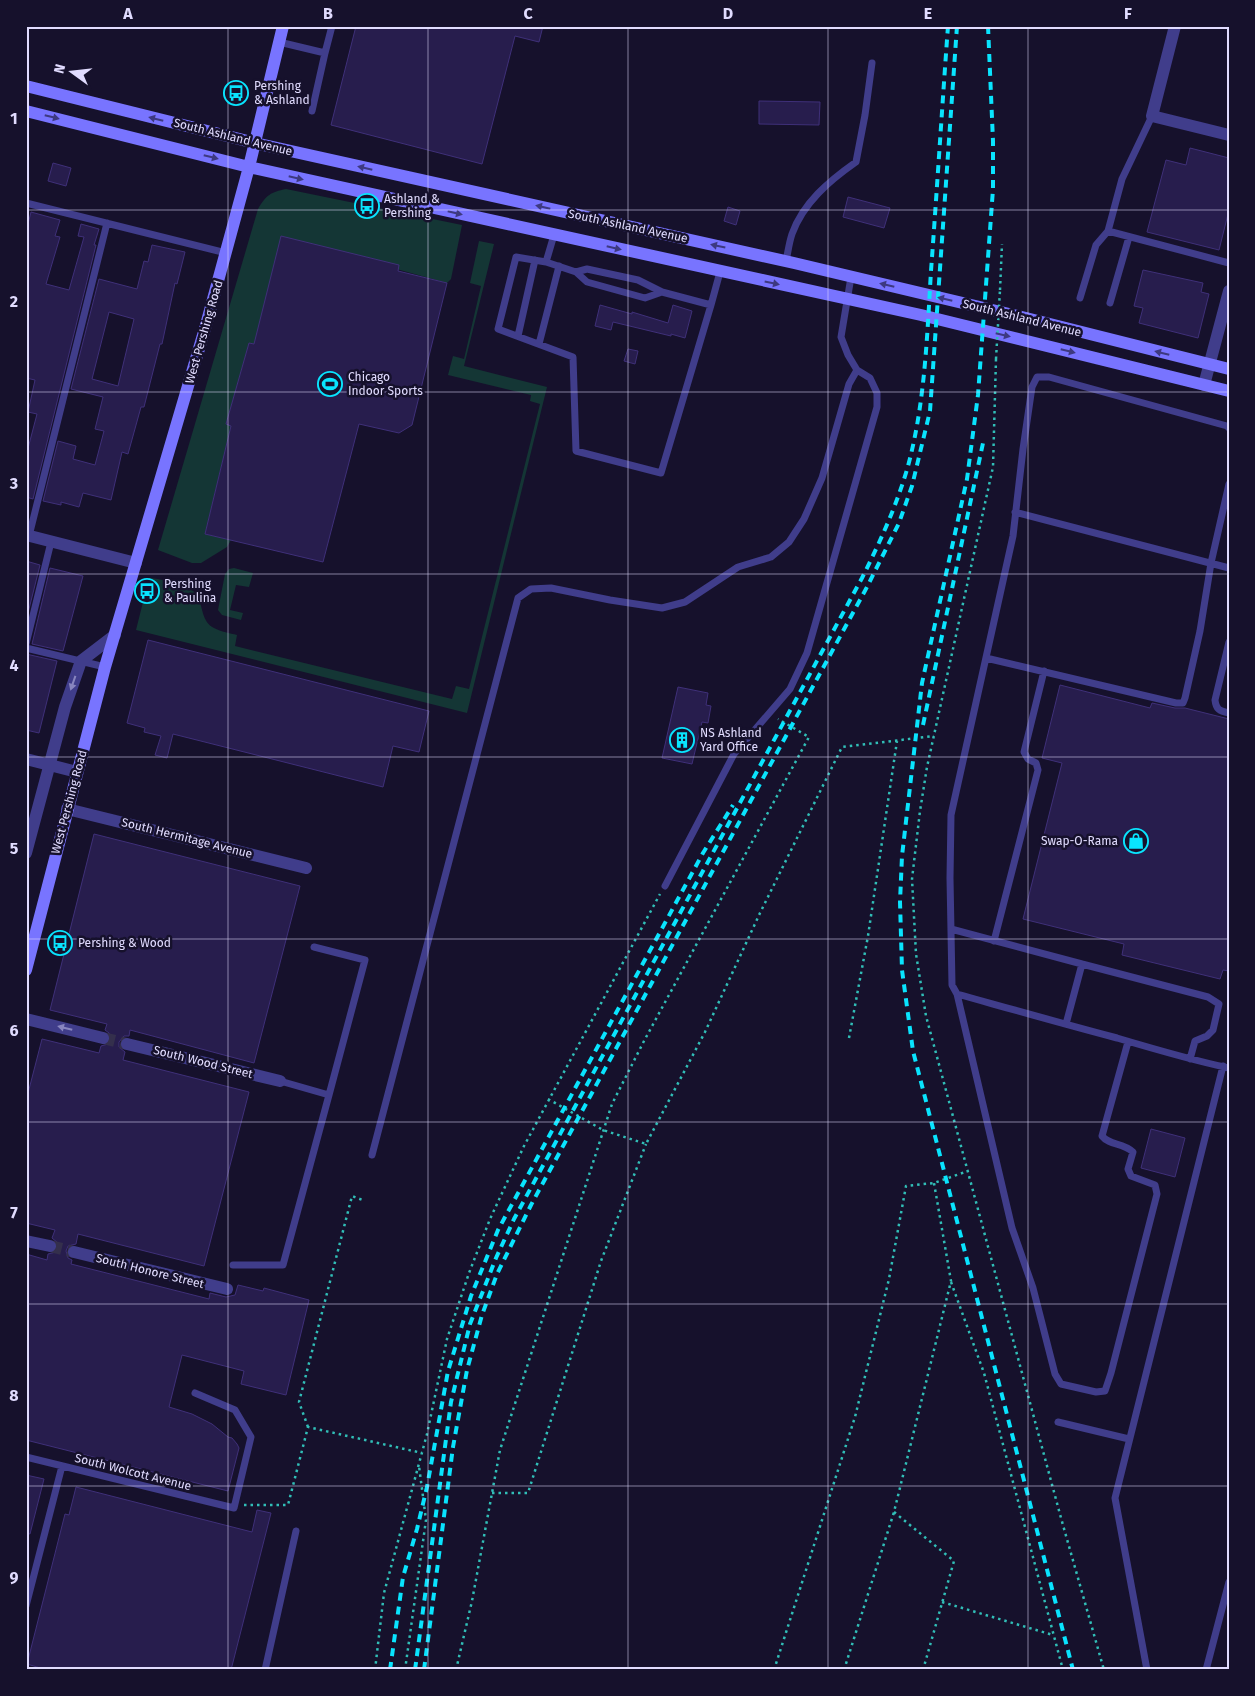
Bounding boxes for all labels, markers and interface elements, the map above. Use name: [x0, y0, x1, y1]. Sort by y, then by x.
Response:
text: A: [122, 4, 133, 23]
text: B: [323, 4, 333, 23]
text: C: [523, 4, 533, 23]
text: D: [723, 4, 733, 23]
text: E: [924, 4, 932, 23]
text: F: [1124, 4, 1132, 23]
north arrow: [48, 48, 98, 98]
text: N: [51, 62, 69, 75]
place label: Pershing & Ashland: [254, 79, 310, 107]
bus stop icon: Pershing & Ashland: [223, 80, 249, 106]
text: 1: [10, 109, 18, 128]
one-way arrow: [45, 113, 60, 121]
one-way arrow: [149, 115, 164, 123]
street label: South Ashland Avenue: [172, 115, 294, 159]
one-way arrow: [203, 153, 218, 161]
one-way arrow: [357, 164, 372, 172]
one-way arrow: [289, 174, 304, 182]
place label: Ashland & Pershing: [384, 192, 440, 220]
bus stop icon: Ashland & Pershing: [354, 193, 380, 219]
one-way arrow: [535, 203, 550, 211]
street label: South Ashland Avenue: [567, 206, 689, 246]
one-way arrow: [447, 209, 462, 217]
one-way arrow: [711, 242, 726, 250]
one-way arrow: [606, 244, 621, 252]
street label: West Pershing Road: [182, 279, 226, 385]
one-way arrow: [765, 279, 780, 287]
one-way arrow: [880, 281, 895, 289]
text: 2: [10, 292, 18, 311]
one-way arrow: [937, 295, 952, 303]
street label: South Ashland Avenue: [961, 296, 1083, 340]
one-way arrow: [995, 331, 1010, 339]
one-way arrow: [1061, 347, 1076, 355]
one-way arrow: [1155, 348, 1170, 356]
place label: Chicago Indoor Sports: [348, 370, 423, 398]
sports icon: Chicago Indoor Sports: [317, 371, 343, 397]
text: 3: [9, 474, 18, 493]
place label: Pershing & Paulina: [164, 577, 216, 605]
bus stop icon: Pershing & Paulina: [134, 578, 160, 604]
text: 4: [9, 656, 19, 675]
one-way arrow: [69, 676, 76, 691]
place label: NS Ashland Yard Office: [700, 726, 762, 754]
building icon: NS Ashland Yard Office: [669, 727, 695, 753]
street label: West Pershing Road: [48, 748, 90, 856]
street label: South Hermitage Avenue: [120, 815, 254, 861]
shop icon: Swap-O-Rama: [1123, 828, 1149, 854]
place label: Swap-O-Rama: [1041, 834, 1118, 848]
text: 5: [10, 839, 19, 858]
bus stop icon: Pershing & Wood: [47, 930, 73, 956]
place label: Pershing & Wood: [78, 936, 171, 950]
text: 6: [9, 1021, 19, 1040]
one-way arrow: [57, 1024, 72, 1032]
street label: South Wood Street: [152, 1043, 255, 1081]
text: 7: [10, 1203, 18, 1222]
street label: South Honore Street: [95, 1251, 206, 1291]
text: 8: [9, 1386, 19, 1405]
street label: South Wolcott Avenue: [73, 1451, 193, 1493]
text: 9: [10, 1568, 19, 1587]

